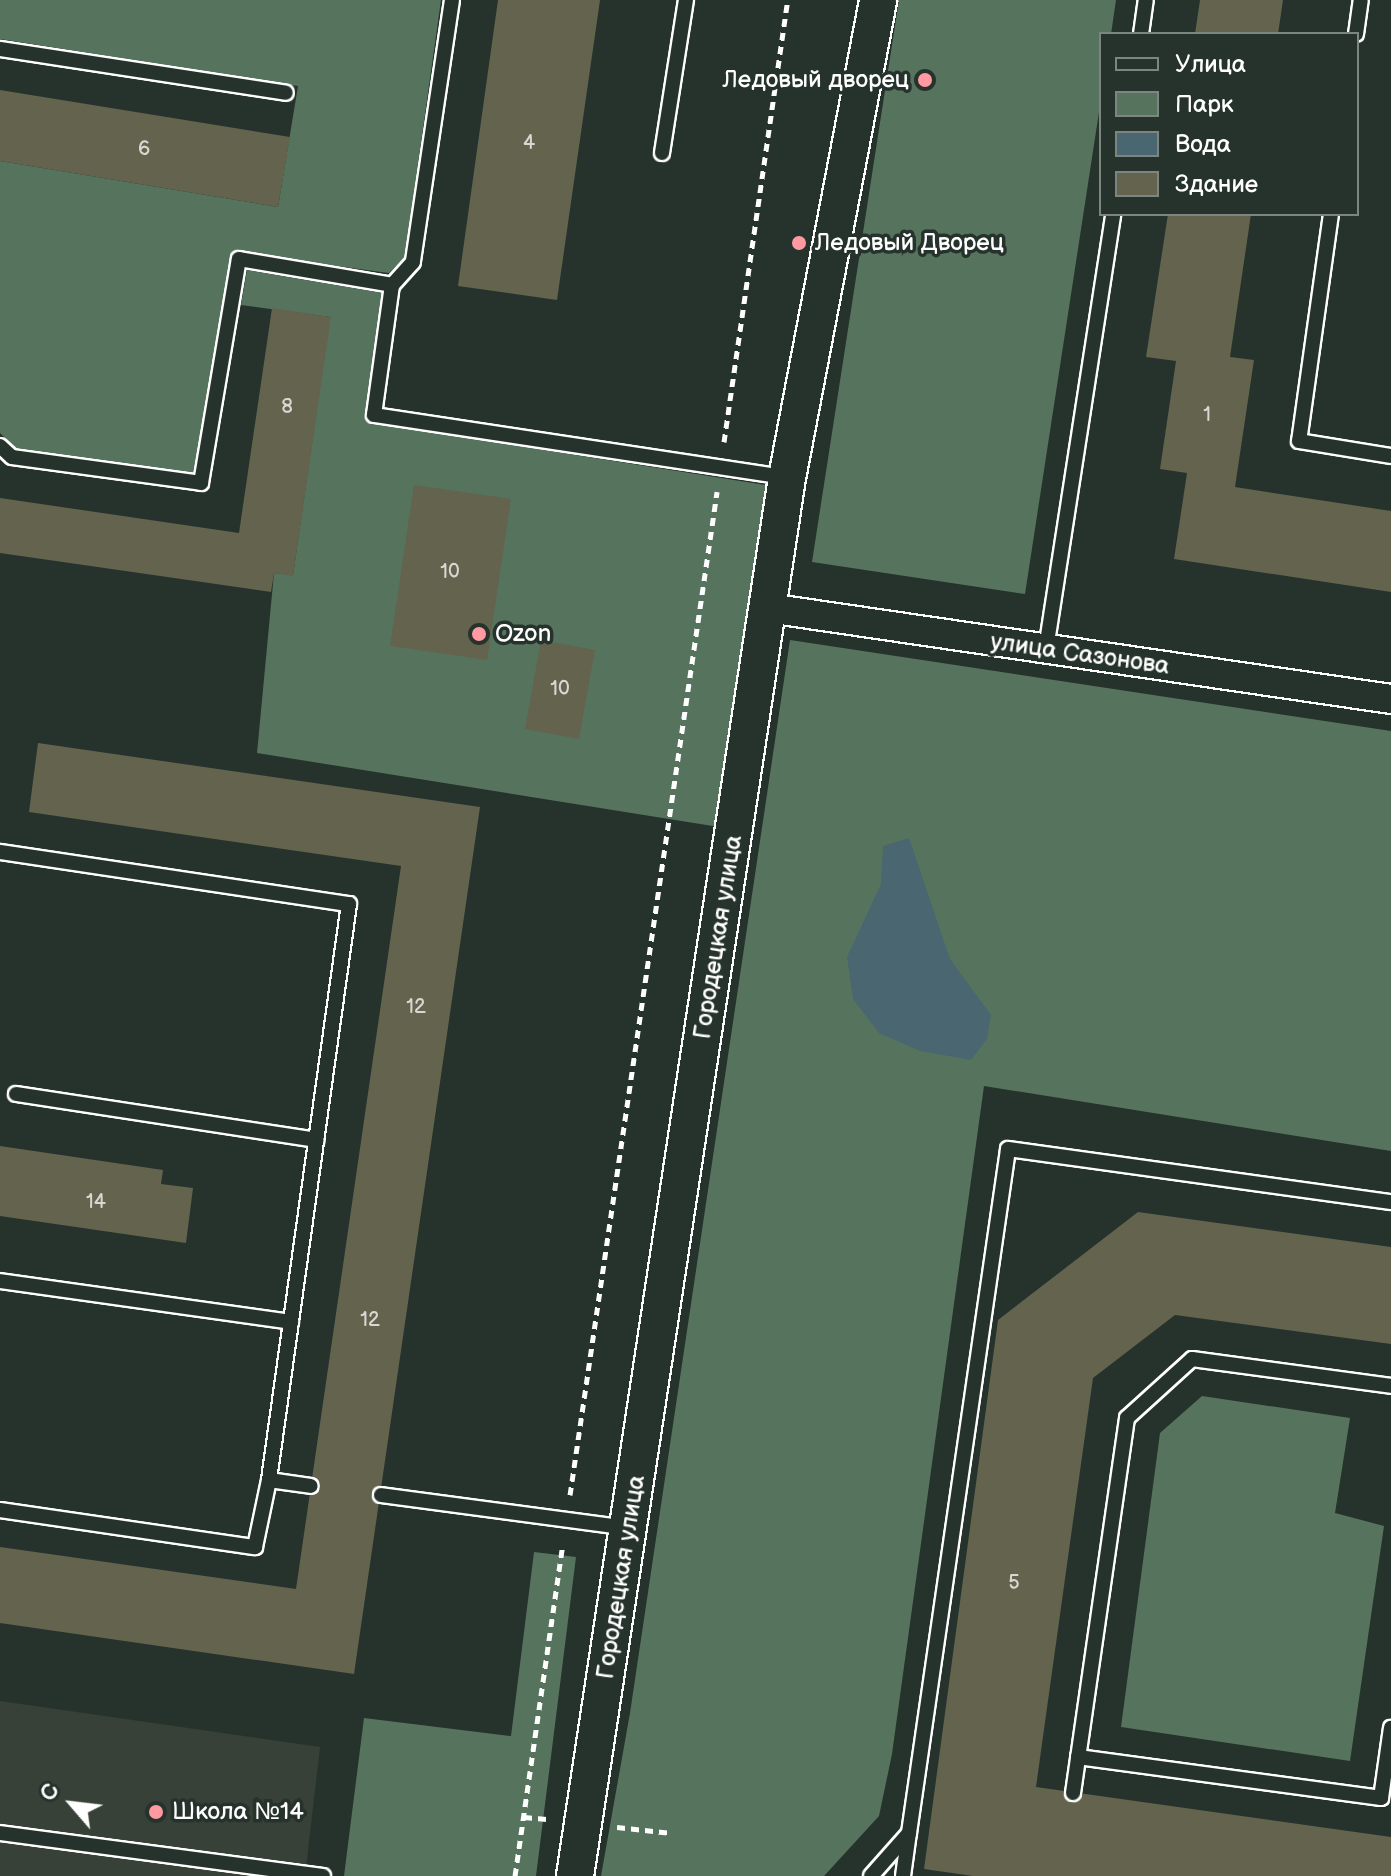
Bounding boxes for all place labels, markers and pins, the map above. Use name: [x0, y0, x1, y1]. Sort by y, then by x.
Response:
place label: Ледовый дворец: [723, 66, 909, 94]
marker: Ледовый дворец: [916, 71, 934, 89]
place label: Ледовый Дворец: [815, 229, 1004, 257]
marker: Ледовый Дворец: [790, 234, 808, 252]
place label: Ozon: [495, 620, 551, 648]
marker: Ozon: [470, 625, 488, 643]
place label: Школа №14: [172, 1798, 304, 1826]
marker: Школа №14: [147, 1803, 165, 1821]

